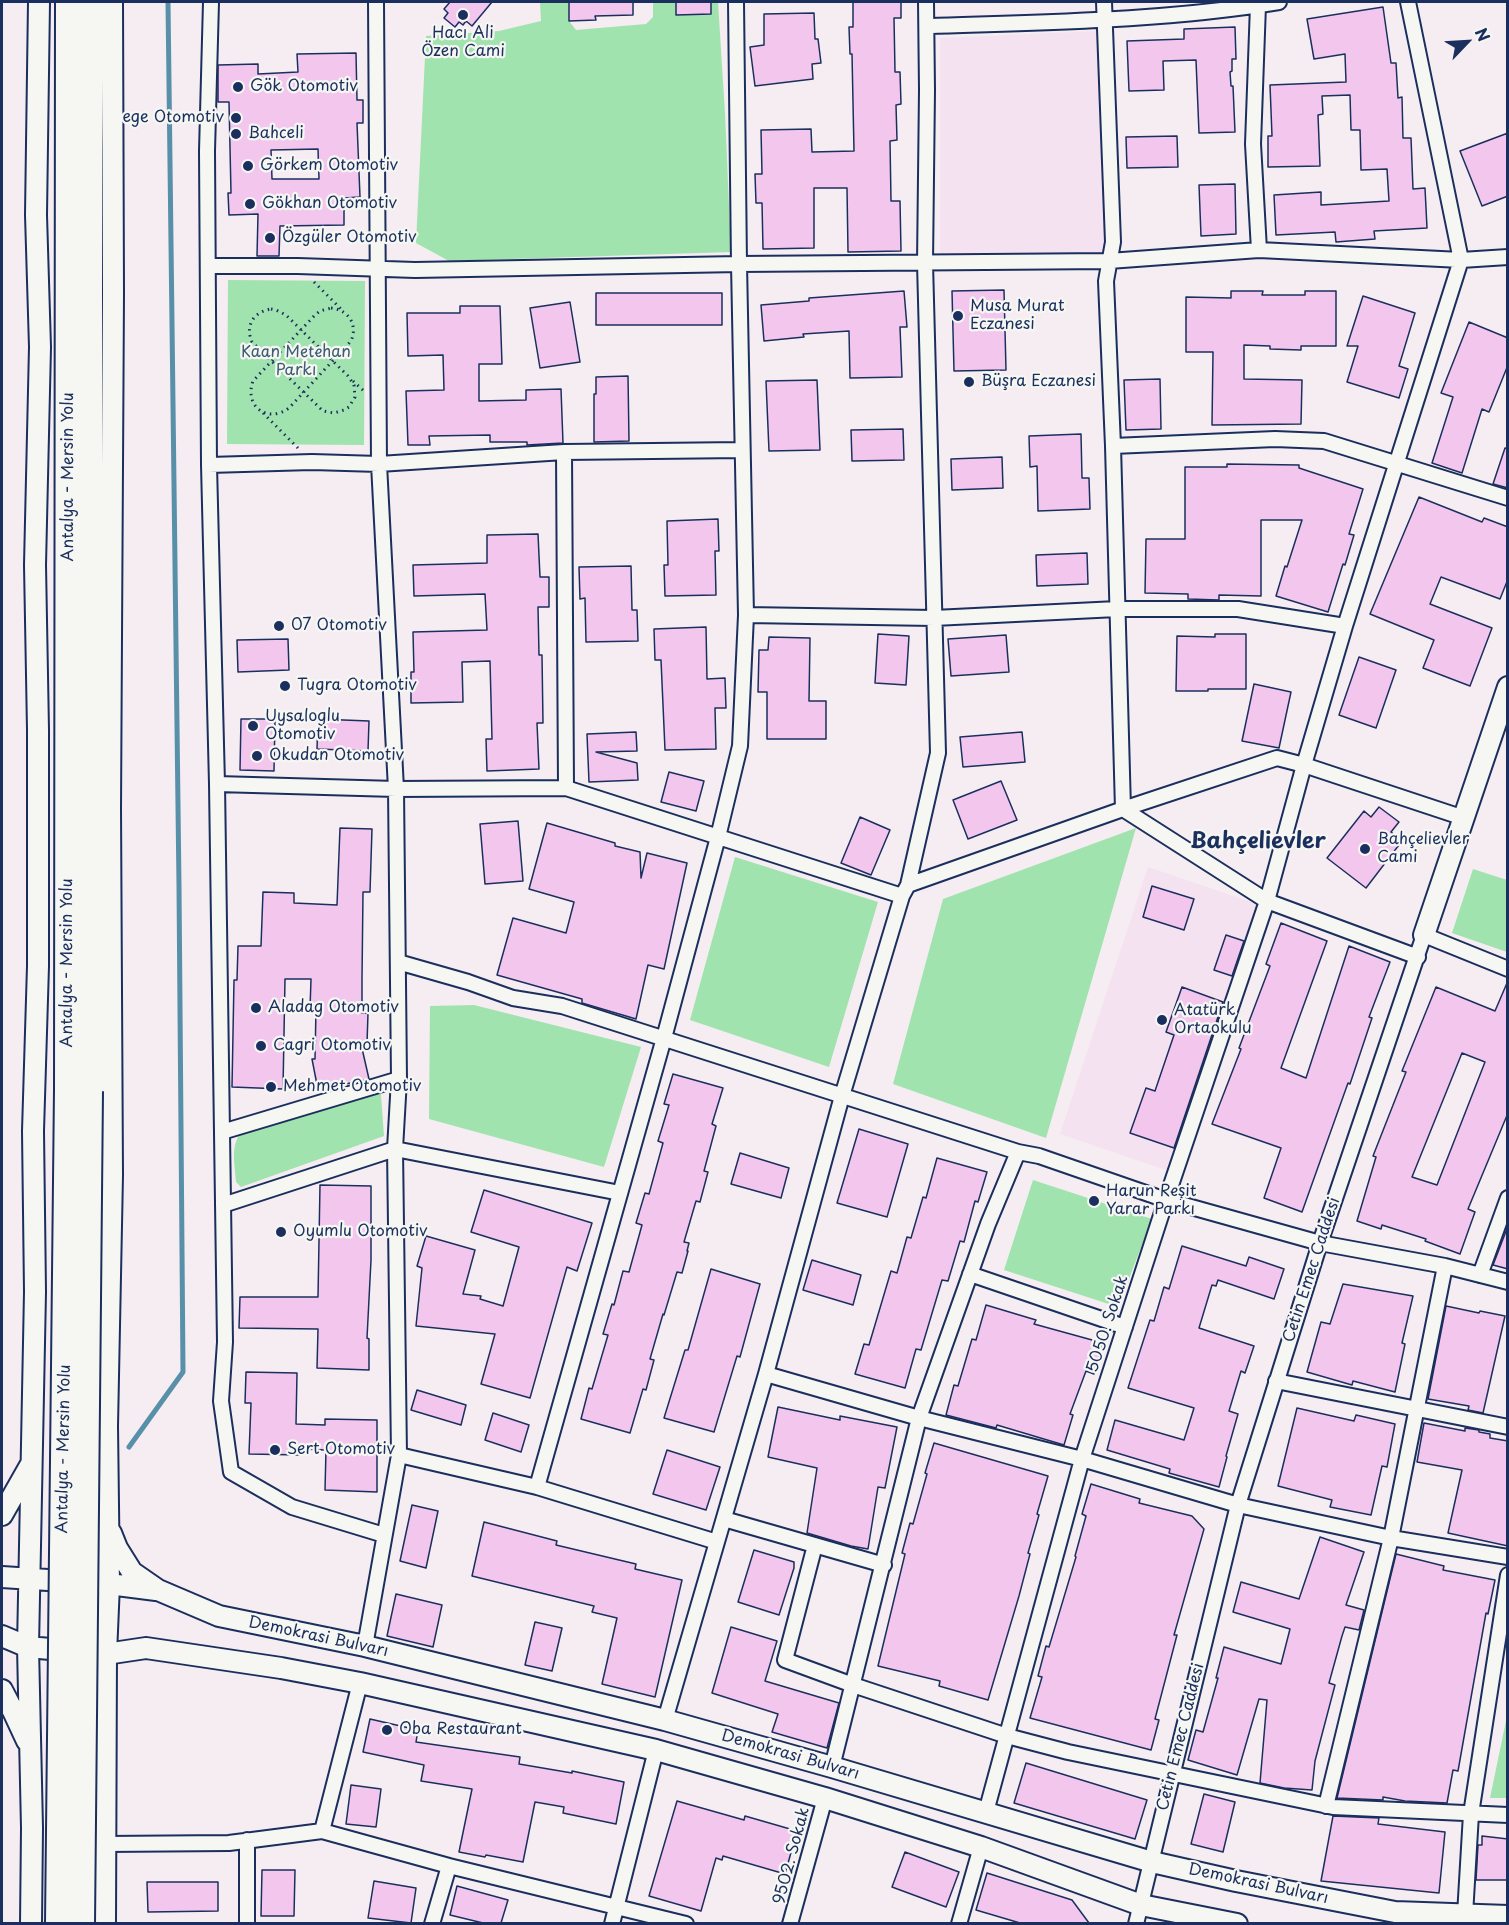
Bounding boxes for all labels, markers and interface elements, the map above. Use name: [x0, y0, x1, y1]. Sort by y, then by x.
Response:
marker: Hacı Ali Özen Cami: [456, 8, 470, 22]
north arrow: [1437, 12, 1497, 72]
place label: Hacı Ali Özen Cami: [421, 24, 505, 62]
text: N: [1470, 24, 1497, 45]
place label: Gök Otomotiv: [250, 77, 358, 97]
marker: Gök Otomotiv: [231, 80, 245, 94]
place label: ege Otomotiv: [122, 108, 224, 128]
marker: ege Otomotiv: [229, 111, 243, 125]
place label: Bahceli: [248, 124, 304, 144]
marker: Bahceli: [229, 127, 243, 141]
place label: Görkem Otomotiv: [260, 156, 398, 176]
marker: Görkem Otomotiv: [241, 159, 255, 173]
place label: Gökhan Otomotiv: [262, 194, 397, 214]
marker: Gökhan Otomotiv: [243, 197, 257, 211]
place label: Özgüler Otomotiv: [282, 228, 416, 248]
marker: Özgüler Otomotiv: [263, 231, 277, 245]
place label: Musa Murat Eczanesi: [970, 297, 1064, 335]
marker: Musa Murat Eczanesi: [951, 309, 965, 323]
park label: Kaan Metehan Parkı: [241, 343, 351, 381]
place label: Büşra Eczanesi: [981, 372, 1096, 392]
marker: Büşra Eczanesi: [962, 375, 976, 389]
street label: Antalya - Mersin Yolu: [59, 392, 79, 562]
place label: 07 Otomotiv: [291, 616, 387, 636]
marker: 07 Otomotiv: [272, 619, 286, 633]
place label: Tugra Otomotiv: [297, 676, 417, 696]
marker: Tugra Otomotiv: [278, 679, 292, 693]
place label: Uysaloglu Otomotiv: [265, 707, 340, 745]
marker: Uysaloglu Otomotiv: [246, 719, 260, 733]
place label: Okudan Otomotiv: [269, 746, 404, 766]
marker: Okudan Otomotiv: [250, 749, 264, 763]
district label: Bahçelievler: [1190, 829, 1326, 855]
place label: Bahçelievler Cami: [1377, 830, 1469, 868]
marker: Bahçelievler Cami: [1358, 842, 1372, 856]
street label: Antalya - Mersin Yolu: [58, 878, 78, 1048]
place label: Aladag Otomotiv: [268, 998, 399, 1018]
marker: Aladag Otomotiv: [249, 1001, 263, 1015]
place label: Atatürk Ortaokulu: [1174, 1001, 1252, 1039]
marker: Atatürk Ortaokulu: [1155, 1013, 1169, 1027]
place label: Cagri Otomotiv: [273, 1036, 391, 1056]
marker: Cagri Otomotiv: [254, 1039, 268, 1053]
place label: Mehmet Otomotiv: [283, 1077, 421, 1097]
marker: Mehmet Otomotiv: [264, 1080, 278, 1094]
place label: Harun Reşit Yarar Parkı: [1106, 1182, 1197, 1220]
marker: Harun Reşit Yarar Parkı: [1087, 1194, 1101, 1208]
street label: Cetin Emec Caddesi: [1280, 1195, 1344, 1345]
place label: Oyumlu Otomotiv: [293, 1222, 427, 1242]
marker: Oyumlu Otomotiv: [274, 1225, 288, 1239]
street label: 5050. Sokak: [1083, 1273, 1133, 1375]
street label: Antalya - Mersin Yolu: [53, 1364, 75, 1534]
place label: Sert Otomotiv: [287, 1440, 395, 1460]
marker: Sert Otomotiv: [268, 1443, 282, 1457]
street label: Demokrasi Bulvarı: [246, 1613, 390, 1661]
street label: Cetin Emec Caddesi: [1153, 1661, 1209, 1813]
place label: Oba Restaurant: [399, 1720, 522, 1740]
marker: Oba Restaurant: [380, 1723, 394, 1737]
street label: Demokrasi Bulvarı: [719, 1726, 861, 1784]
street label: 9502. Sokak: [770, 1805, 814, 1907]
street label: Demokrasi Bulvarı: [1186, 1860, 1330, 1908]

